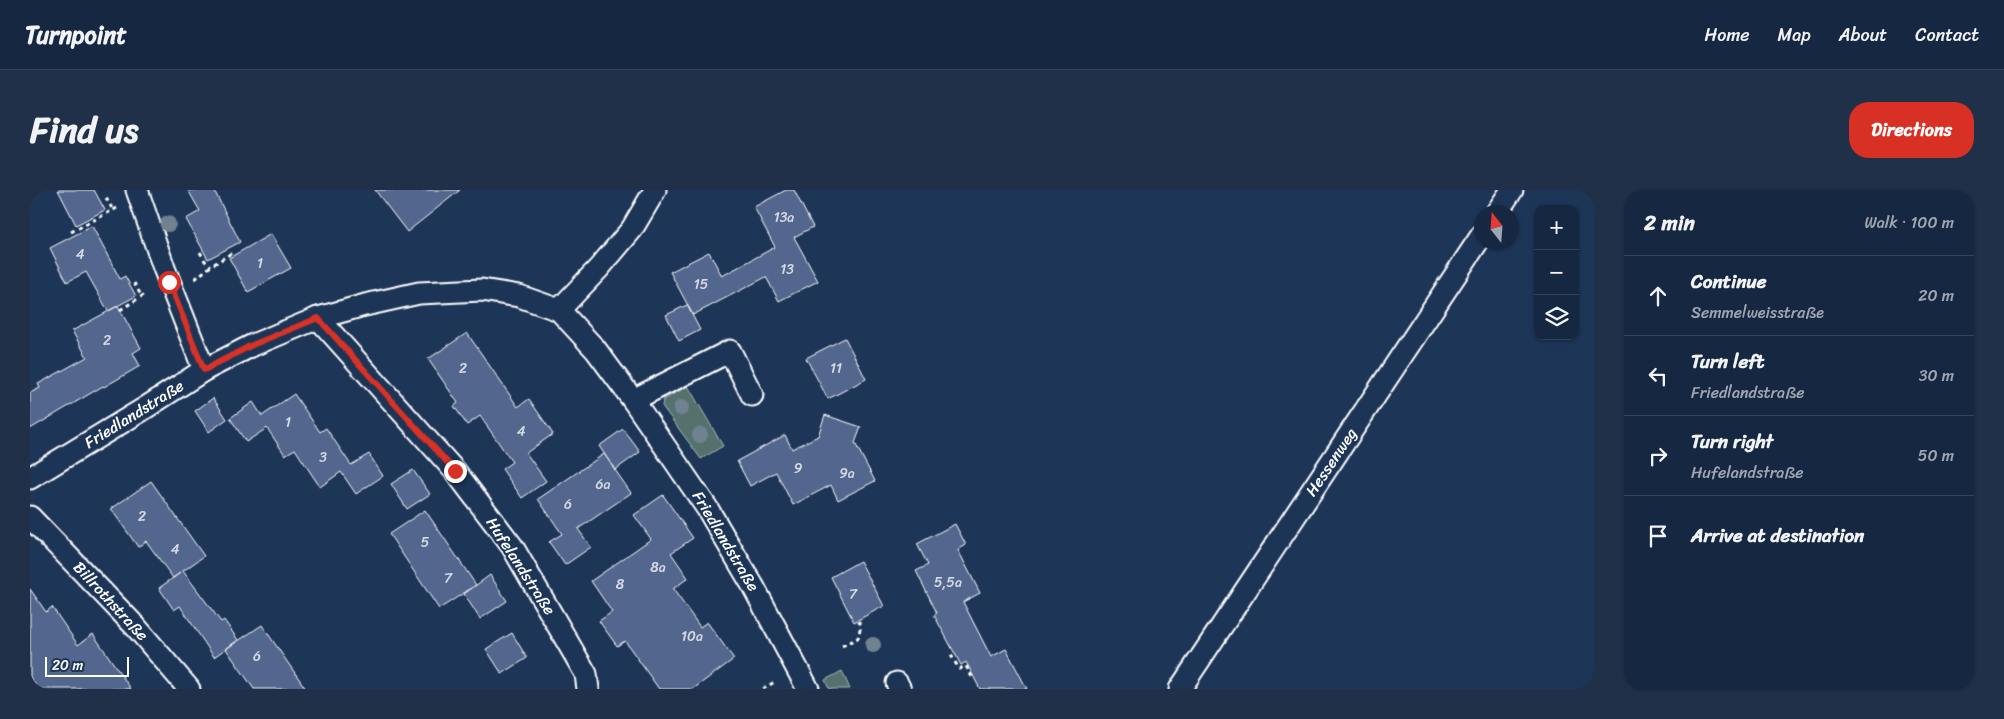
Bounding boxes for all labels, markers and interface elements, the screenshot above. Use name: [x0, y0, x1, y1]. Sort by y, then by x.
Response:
text: Turnpoint: [25, 14, 127, 56]
text: Home: [1705, 19, 1750, 51]
text: Map: [1778, 19, 1811, 51]
text: About: [1839, 19, 1887, 51]
text: Contact: [1915, 19, 1979, 51]
text: Find us: [30, 99, 138, 161]
button: Directions: [1849, 102, 1974, 158]
text: 2 min: [1644, 204, 1695, 242]
house number: 13a: [774, 205, 794, 230]
north arrow: [1474, 205, 1519, 250]
map controls: [1534, 205, 1579, 340]
button: +: [1534, 205, 1579, 250]
text: Walk · 100 m: [1864, 208, 1954, 237]
house number: 4: [76, 242, 85, 267]
button: −: [1534, 250, 1579, 295]
house number: 1: [257, 251, 263, 276]
house number: 13: [780, 257, 794, 282]
text: Continue: [1691, 265, 1767, 298]
route start: [158, 271, 181, 294]
house number: 15: [694, 272, 709, 297]
text: 20 m: [1918, 281, 1954, 310]
icon: ahead: [1644, 282, 1672, 310]
button: layers: [1534, 295, 1579, 340]
text: Semmelweisstraße: [1691, 298, 1824, 327]
house number: 2: [103, 328, 111, 353]
text: Turn left: [1691, 345, 1764, 378]
house number: 2: [459, 356, 467, 381]
house number: 11: [830, 356, 842, 381]
text: 30 m: [1919, 361, 1954, 390]
icon: left: [1644, 362, 1672, 390]
street label: Friedlandstraße: [78, 372, 190, 456]
text: Friedlandstraße: [1691, 378, 1804, 407]
house number: 1: [285, 410, 291, 435]
house number: 4: [517, 419, 526, 444]
street label: Hessenweg: [1297, 422, 1365, 502]
text: Turn right: [1691, 425, 1773, 458]
text: 50 m: [1918, 441, 1954, 470]
icon: right: [1644, 442, 1672, 470]
house number: 3: [319, 445, 327, 470]
house number: 9: [794, 456, 803, 481]
text: Hufelandstraße: [1691, 458, 1804, 487]
route end: [444, 460, 467, 483]
house number: 9a: [839, 461, 855, 486]
house number: 6a: [596, 472, 610, 497]
street label: Friedlandstraße: [684, 485, 768, 597]
house number: 6: [564, 492, 572, 517]
house number: 2: [138, 504, 146, 529]
street label: Hufelandstraße: [478, 511, 564, 621]
text: Arrive at destination: [1691, 519, 1864, 552]
icon: arrive: [1644, 522, 1672, 550]
house number: 5: [421, 530, 430, 555]
house number: 4: [171, 537, 180, 562]
street label: Billrothstraße: [66, 554, 156, 648]
house number: 8a: [650, 555, 666, 580]
house number: 7: [444, 566, 453, 591]
house number: 5,5a: [934, 570, 962, 595]
house number: 8: [616, 572, 625, 597]
house number: 7: [849, 582, 858, 607]
house number: 10a: [681, 624, 703, 649]
house number: 6: [253, 644, 261, 669]
text: 20 m: [52, 653, 83, 678]
scale bar: [45, 654, 129, 677]

